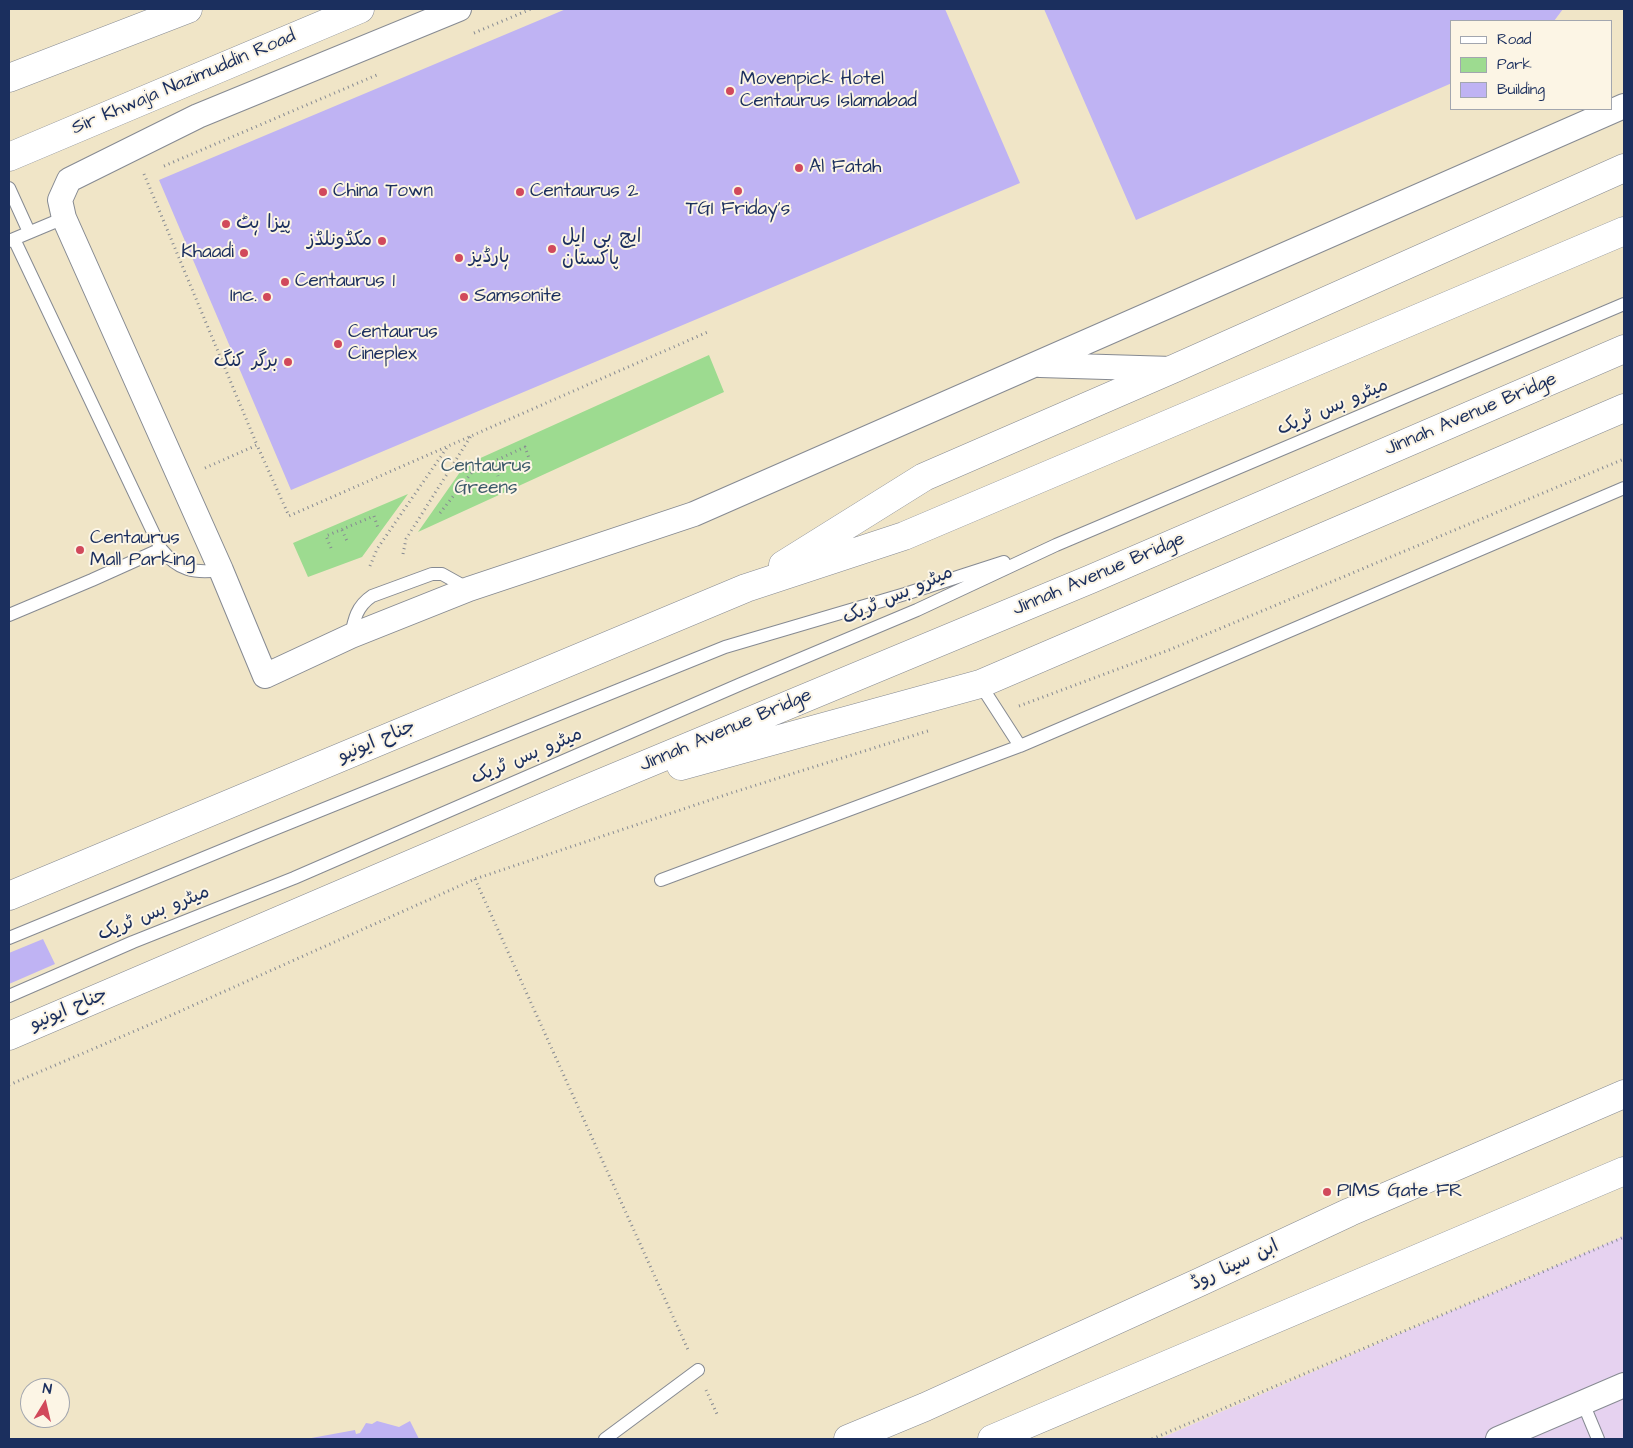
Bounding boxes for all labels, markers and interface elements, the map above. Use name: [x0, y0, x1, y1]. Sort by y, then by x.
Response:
legend: [1450, 20, 1613, 110]
street label: Sir Khwaja Nazimuddin Road: [69, 25, 299, 141]
text: Road: [1497, 29, 1531, 50]
text: Park: [1497, 54, 1532, 75]
place label: Movenpick Hotel Centaurus Islamabad: [740, 69, 917, 113]
text: Building: [1497, 79, 1545, 100]
marker: Movenpick Hotel Centaurus Islamabad: [724, 85, 736, 97]
place label: Al Fatah: [809, 157, 881, 179]
marker: Al Fatah: [793, 162, 805, 174]
place label: China Town: [333, 181, 433, 203]
place label: Centaurus 2: [530, 181, 638, 203]
marker: TGI Friday's: [732, 185, 744, 197]
marker: China Town: [317, 186, 329, 198]
marker: Centaurus 2: [514, 186, 526, 198]
place label: TGI Friday's: [686, 199, 790, 221]
place label: پیزا ہٹ: [236, 213, 291, 235]
marker: پیزا ہٹ: [220, 218, 232, 230]
place label: ایچ بی ایل پاکستان: [562, 227, 641, 271]
place label: مکڈونلڈز: [307, 230, 372, 252]
marker: مکڈونلڈز: [376, 235, 388, 247]
place label: Khaadi: [181, 242, 234, 264]
marker: ایچ بی ایل پاکستان: [546, 243, 558, 255]
marker: Khaadi: [238, 247, 250, 259]
place label: ہارڈیز: [469, 247, 510, 269]
marker: ہارڈیز: [453, 252, 465, 264]
place label: Centaurus 1: [295, 271, 395, 293]
marker: Centaurus 1: [279, 276, 291, 288]
place label: Inc.: [230, 286, 257, 308]
place label: Samsonite: [474, 286, 561, 308]
marker: Inc.: [261, 291, 273, 303]
marker: Samsonite: [458, 291, 470, 303]
place label: Centaurus Cineplex: [348, 322, 438, 366]
marker: Centaurus Cineplex: [332, 338, 344, 350]
place label: برگر کنگ: [214, 351, 278, 373]
marker: برگر کنگ: [282, 356, 294, 368]
street label: Jinnah Avenue Bridge: [1382, 368, 1560, 462]
street label: میٹرو بس ٹریک: [1274, 374, 1392, 442]
park label: Centaurus Greens: [441, 456, 531, 500]
place label: Centaurus Mall Parking: [90, 528, 195, 572]
street label: Jinnah Avenue Bridge: [1010, 528, 1188, 622]
marker: Centaurus Mall Parking: [74, 544, 86, 556]
street label: میٹرو بس ٹریک: [839, 561, 957, 631]
street label: Jinnah Avenue Bridge: [637, 684, 815, 778]
street label: جناح ایونیو: [335, 715, 419, 769]
street label: میٹرو بس ٹریک: [468, 723, 586, 791]
street label: میٹرو بس ٹریک: [95, 881, 213, 947]
street label: جناح ایونیو: [27, 983, 111, 1037]
place label: PIMS Gate FR: [1337, 1181, 1463, 1203]
marker: PIMS Gate FR: [1321, 1186, 1333, 1198]
street label: ابن سینا روڈ: [1187, 1236, 1283, 1296]
north arrow: [20, 1378, 70, 1428]
text: N: [41, 1379, 53, 1400]

